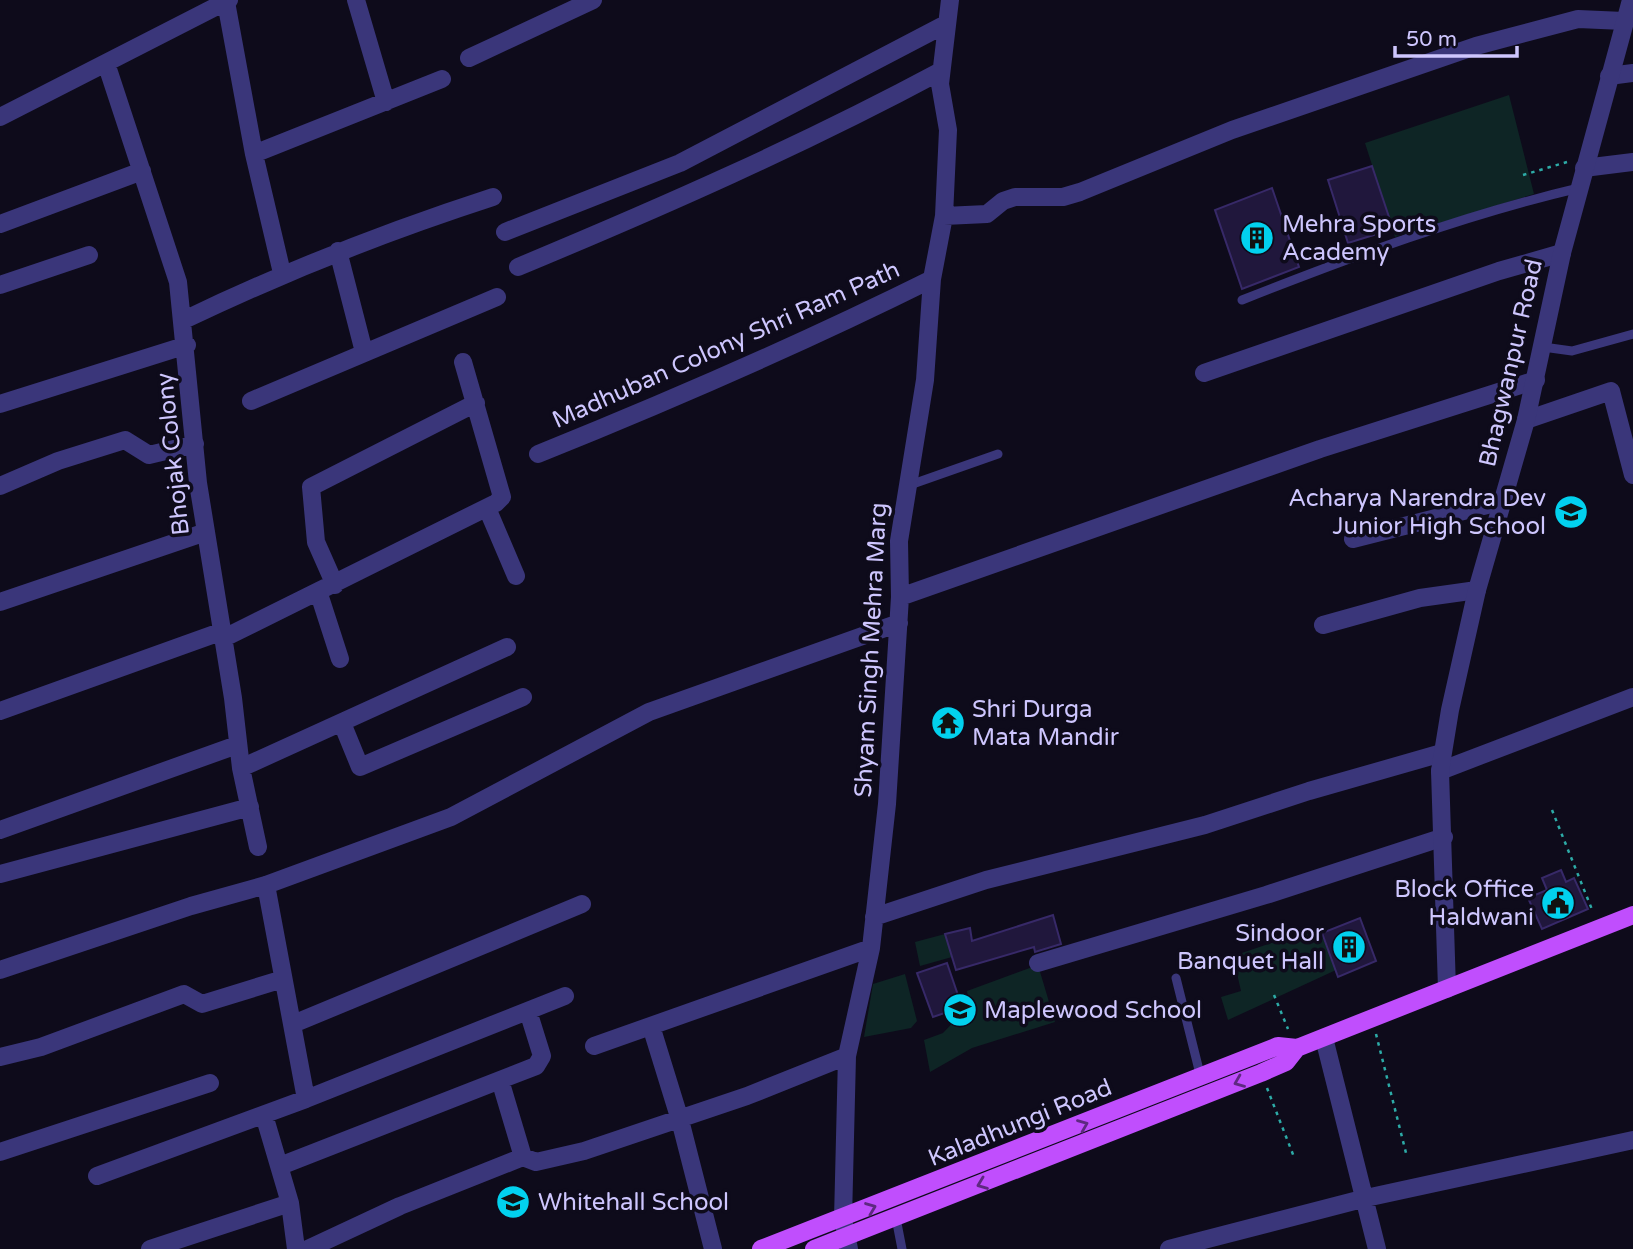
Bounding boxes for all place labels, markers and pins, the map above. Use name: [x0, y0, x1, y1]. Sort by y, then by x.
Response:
place label: Mehra Sports Academy: [1282, 210, 1436, 267]
building icon: Mehra Sports Academy: [1238, 219, 1276, 257]
place label: Acharya Narendra Dev Junior High School: [1288, 484, 1546, 541]
school or university icon: Acharya Narendra Dev Junior High School: [1552, 493, 1590, 531]
place label: Shri Durga Mata Mandir: [972, 695, 1120, 752]
temple icon: Shri Durga Mata Mandir: [929, 704, 967, 742]
place label: Block Office Haldwani: [1394, 875, 1534, 932]
public building icon: Block Office Haldwani: [1539, 884, 1577, 922]
place label: Sindoor Banquet Hall: [1177, 919, 1325, 976]
building icon: Sindoor Banquet Hall: [1330, 928, 1368, 966]
school or university icon: Maplewood School: [941, 991, 979, 1029]
place label: Maplewood School: [984, 996, 1202, 1025]
school or university icon: Whitehall School: [494, 1183, 532, 1221]
place label: Whitehall School: [538, 1188, 729, 1217]

